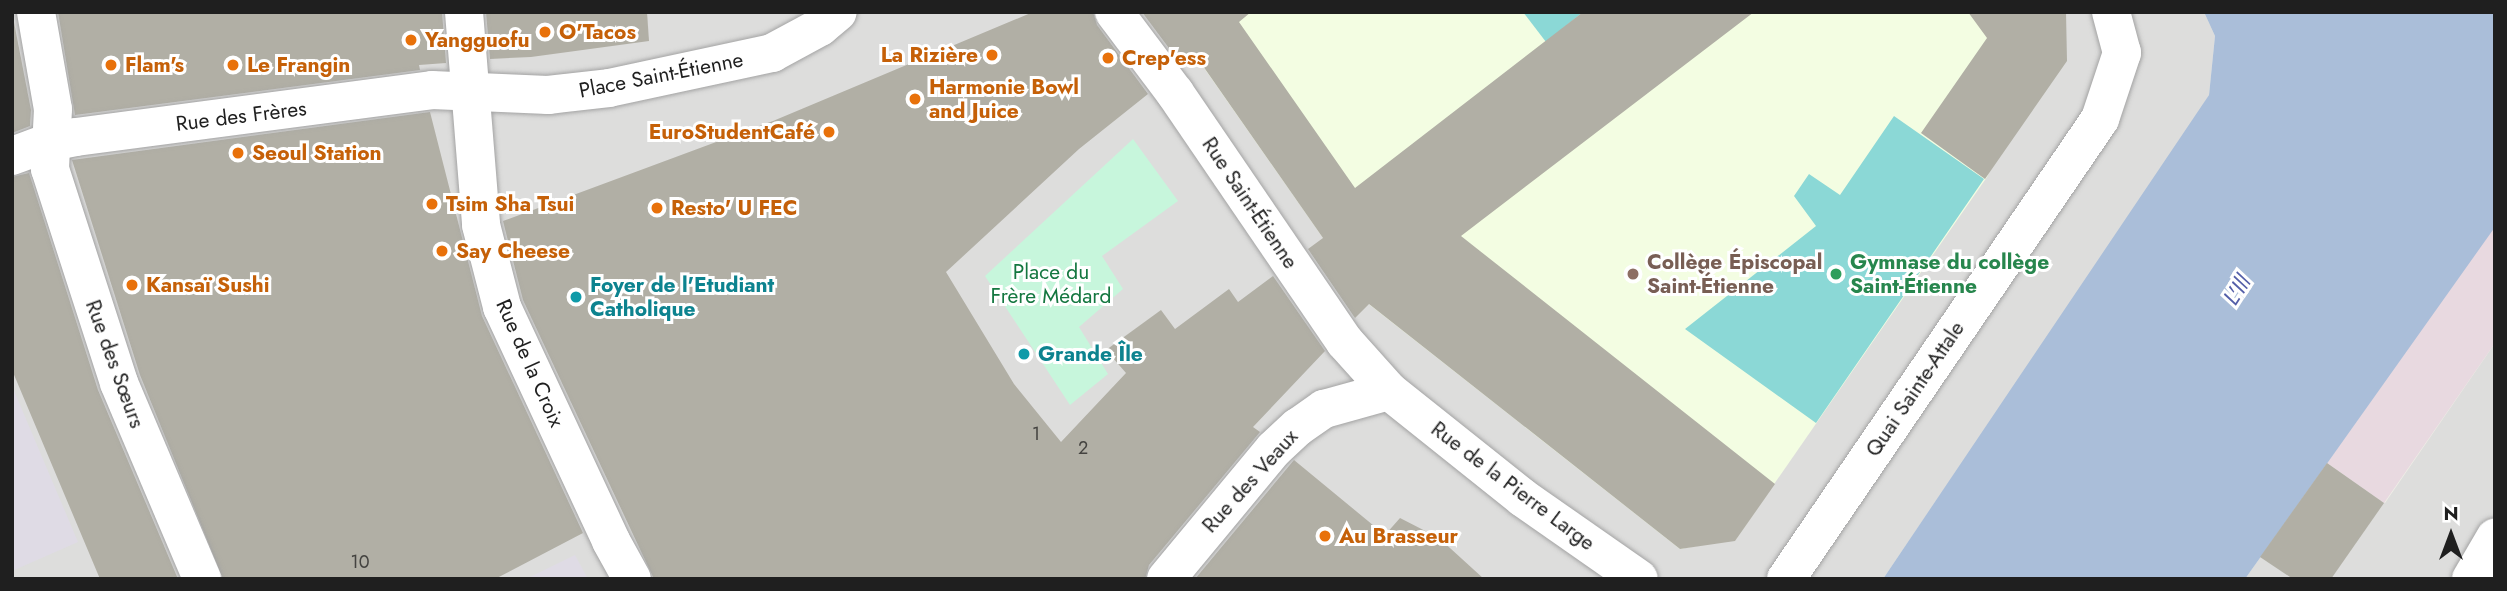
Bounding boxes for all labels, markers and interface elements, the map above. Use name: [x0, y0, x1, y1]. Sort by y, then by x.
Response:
place label: O'Tacos: [559, 19, 636, 45]
marker: O'Tacos: [537, 24, 553, 40]
place label: Yangguofu: [425, 27, 530, 53]
marker: Yangguofu: [403, 32, 419, 48]
place label: La Rizière: [881, 42, 978, 68]
place label: Crep'ess: [1122, 45, 1206, 71]
street label: Place Saint-Étienne: [577, 47, 745, 103]
marker: La Rizière: [984, 47, 1000, 63]
marker: Crep'ess: [1100, 50, 1116, 66]
place label: Flam's: [125, 52, 184, 78]
place label: Le Frangin: [247, 52, 350, 78]
marker: Flam's: [103, 57, 119, 73]
marker: Le Frangin: [225, 57, 241, 73]
place label: Harmonie Bowl and Juice: [929, 74, 1079, 124]
marker: Harmonie Bowl and Juice: [907, 91, 923, 107]
street label: Rue des Frères: [174, 95, 308, 137]
place label: EuroStudentCafé: [649, 119, 815, 145]
marker: EuroStudentCafé: [821, 124, 837, 140]
street label: Rue Saint-Étienne: [1197, 132, 1303, 274]
place label: Seoul Station: [252, 140, 382, 166]
marker: Seoul Station: [230, 145, 246, 161]
place label: Tsim Sha Tsui: [446, 191, 574, 217]
place label: Resto' U FEC: [671, 195, 797, 221]
marker: Tsim Sha Tsui: [424, 196, 440, 212]
marker: Resto' U FEC: [649, 200, 665, 216]
place label: Say Cheese: [456, 238, 570, 264]
marker: Say Cheese: [434, 243, 450, 259]
place label: Collège Épiscopal Saint-Étienne: [1647, 249, 1822, 299]
place label: Gymnase du collège Saint-Étienne: [1850, 249, 2049, 299]
park label: Place du Frère Médard: [991, 259, 1111, 309]
marker: Collège Épiscopal Saint-Étienne: [1625, 266, 1641, 282]
marker: Gymnase du collège Saint-Étienne: [1828, 266, 1844, 282]
water label: L'Ill: [2217, 270, 2257, 310]
place label: Kansaï Sushi: [146, 272, 270, 298]
place label: Foyer de l'Etudiant Catholique: [590, 272, 774, 322]
marker: Kansaï Sushi: [124, 277, 140, 293]
marker: Foyer de l'Etudiant Catholique: [568, 289, 584, 305]
street label: Rue de la Croix: [491, 295, 569, 431]
street label: Rue des Sœurs: [80, 296, 150, 432]
street label: Quai Sainte-Attale: [1861, 317, 1969, 461]
place label: Grande Île: [1038, 341, 1143, 367]
marker: Grande Île: [1016, 346, 1032, 362]
street label: Rue de la Pierre Large: [1426, 416, 1600, 556]
house number: 1: [1032, 423, 1040, 445]
street label: Rue des Veaux: [1197, 424, 1303, 538]
house number: 2: [1078, 437, 1088, 459]
north arrow: [2416, 500, 2486, 570]
text: N: [2443, 500, 2459, 527]
place label: Au Brasseur: [1339, 523, 1458, 549]
marker: Au Brasseur: [1317, 528, 1333, 544]
house number: 10: [351, 551, 369, 573]

